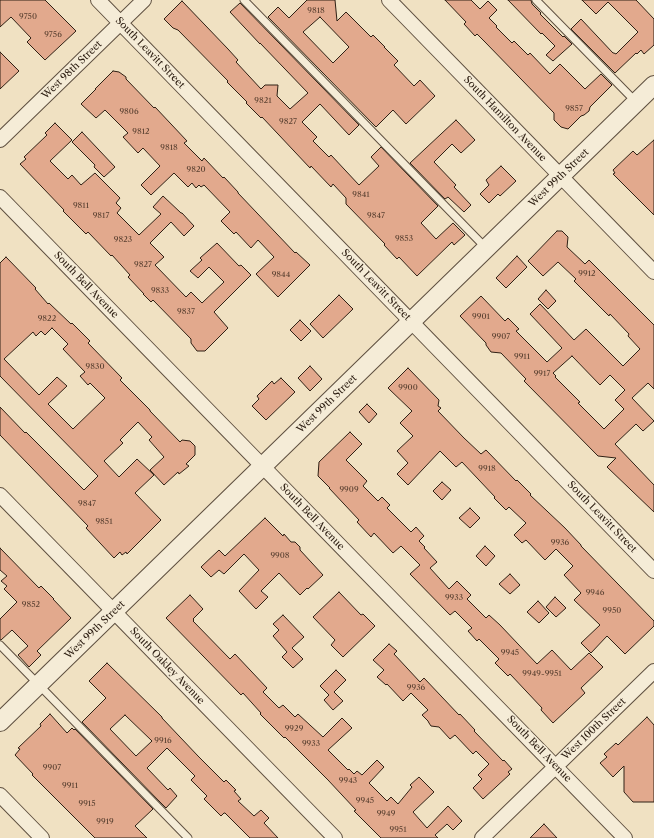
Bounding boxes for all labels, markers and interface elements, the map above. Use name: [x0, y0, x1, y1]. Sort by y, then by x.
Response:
house number: 9818: [307, 6, 325, 16]
house number: 9750: [19, 12, 37, 22]
street label: South Leavitt Street: [113, 15, 187, 91]
house number: 9756: [44, 30, 62, 40]
street label: West 98th Street: [39, 38, 105, 102]
street label: South Hamilton Avenue: [461, 74, 549, 164]
house number: 9821: [254, 96, 272, 106]
house number: 9857: [565, 104, 583, 114]
house number: 9806: [119, 107, 139, 117]
house number: 9827: [279, 117, 297, 127]
house number: 9812: [132, 127, 150, 137]
house number: 9818: [160, 143, 178, 153]
street label: West 99th Street: [527, 146, 591, 210]
house number: 9820: [186, 165, 206, 175]
house number: 9841: [352, 190, 370, 200]
house number: 9811: [73, 201, 89, 211]
house number: 9817: [93, 211, 109, 221]
house number: 9847: [367, 211, 385, 221]
house number: 9853: [395, 234, 413, 244]
house number: 9823: [114, 235, 132, 245]
street label: South Leavitt Street: [339, 247, 413, 323]
street label: South Bell Avenue: [51, 249, 121, 321]
house number: 9827: [134, 260, 152, 270]
house number: 9912: [578, 269, 596, 279]
house number: 9844: [272, 270, 290, 280]
house number: 9833: [151, 286, 169, 296]
house number: 9837: [177, 307, 195, 317]
house number: 9901: [472, 312, 490, 322]
house number: 9822: [38, 314, 56, 324]
house number: 9907: [492, 332, 510, 342]
house number: 9911: [514, 352, 530, 362]
house number: 9830: [86, 362, 104, 372]
house number: 9917: [534, 369, 550, 379]
street label: West 99th Street: [295, 372, 359, 436]
house number: 9900: [398, 383, 418, 393]
house number: 9918: [478, 464, 496, 474]
street label: South Leavitt Street: [565, 479, 639, 555]
street label: South Bell Avenue: [277, 481, 347, 553]
house number: 9909: [339, 485, 359, 495]
house number: 9847: [78, 499, 96, 509]
house number: 9851: [95, 517, 113, 527]
house number: 9936: [551, 538, 569, 548]
house number: 9908: [270, 551, 290, 561]
house number: 9946: [586, 588, 604, 598]
house number: 9933: [445, 593, 463, 603]
street label: West 99th Street: [63, 598, 127, 662]
house number: 9852: [22, 600, 40, 610]
house number: 9950: [603, 606, 621, 616]
street label: South Oakley Avenue: [127, 625, 207, 707]
house number: 9945: [501, 648, 519, 658]
house number: 9949-9951: [522, 669, 562, 679]
house number: 9936: [407, 683, 425, 693]
street label: West 100th Street: [560, 696, 628, 762]
street label: South Bell Avenue: [504, 713, 574, 785]
house number: 9929: [285, 724, 303, 734]
house number: 9916: [154, 736, 172, 746]
house number: 9933: [302, 739, 320, 749]
house number: 9907: [43, 763, 61, 773]
house number: 9943: [339, 776, 357, 786]
house number: 9911: [62, 781, 78, 791]
house number: 9945: [356, 796, 374, 806]
house number: 9915: [78, 799, 96, 809]
house number: 9949: [377, 809, 395, 819]
house number: 9919: [96, 817, 114, 827]
house number: 9951: [389, 825, 407, 835]

